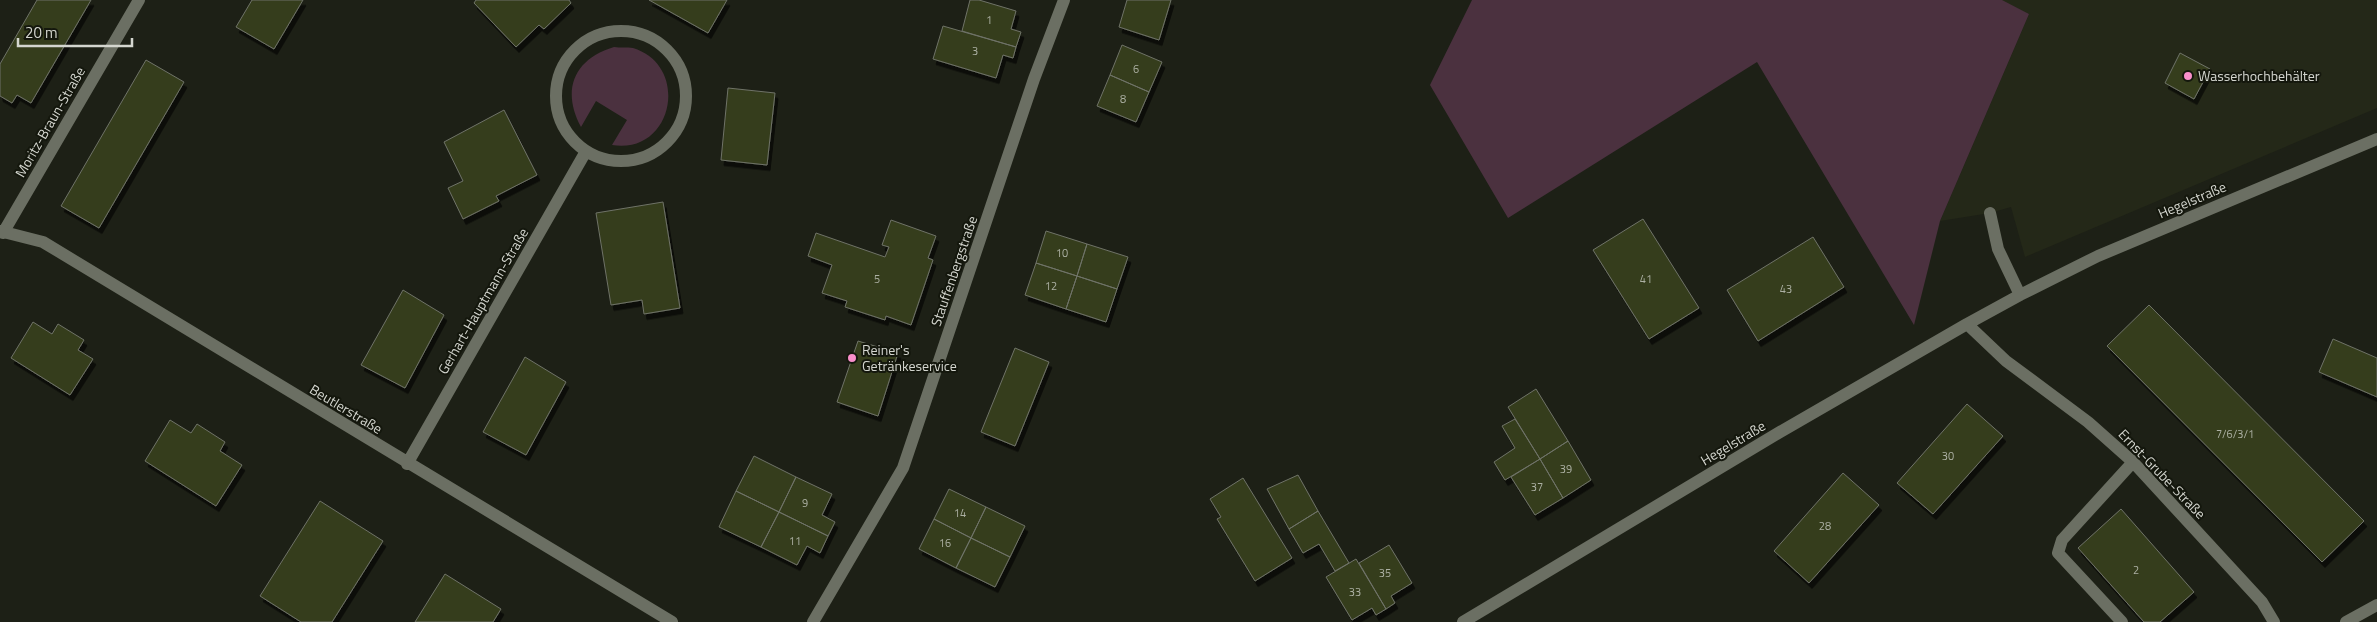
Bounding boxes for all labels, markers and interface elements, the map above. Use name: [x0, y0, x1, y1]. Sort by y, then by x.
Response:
house number: 1: [986, 12, 992, 28]
scale bar: [18, 15, 131, 47]
text: 20 m: [25, 21, 58, 44]
house number: 3: [972, 43, 978, 59]
house number: 6: [1133, 61, 1139, 77]
street label: Moritz-Braun-Straße: [9, 63, 90, 181]
place label: Wasserhochbehälter: [2198, 65, 2320, 86]
marker: Wasserhochbehälter: [2182, 70, 2194, 82]
house number: 8: [1120, 91, 1126, 107]
street label: Hegelstraße: [2154, 176, 2229, 223]
street label: Stauffenbergstraße: [925, 213, 982, 329]
street label: Gerhart-Hauptmann-Straße: [432, 224, 533, 378]
house number: 10: [1056, 245, 1068, 261]
house number: 5: [874, 271, 880, 287]
house number: 41: [1640, 271, 1652, 287]
house number: 12: [1045, 278, 1057, 294]
house number: 43: [1780, 281, 1792, 297]
place label: Reiner's Getränkeservice: [862, 339, 957, 376]
marker: Reiner's Getränkeservice: [846, 352, 858, 364]
street label: Beutlerstraße: [306, 379, 387, 439]
street label: Hegelstraße: [1696, 415, 1769, 470]
street label: Ernst-Grube-Straße: [2114, 424, 2211, 523]
house number: 7/6/3/1: [2216, 426, 2254, 442]
house number: 30: [1942, 448, 1954, 464]
house number: 39: [1560, 461, 1572, 477]
house number: 37: [1531, 479, 1543, 495]
house number: 9: [802, 495, 808, 511]
house number: 14: [954, 505, 966, 521]
house number: 28: [1819, 518, 1831, 534]
house number: 11: [789, 533, 801, 549]
house number: 16: [939, 535, 951, 551]
house number: 2: [2133, 562, 2139, 578]
house number: 35: [1379, 565, 1391, 581]
house number: 33: [1349, 584, 1361, 600]

